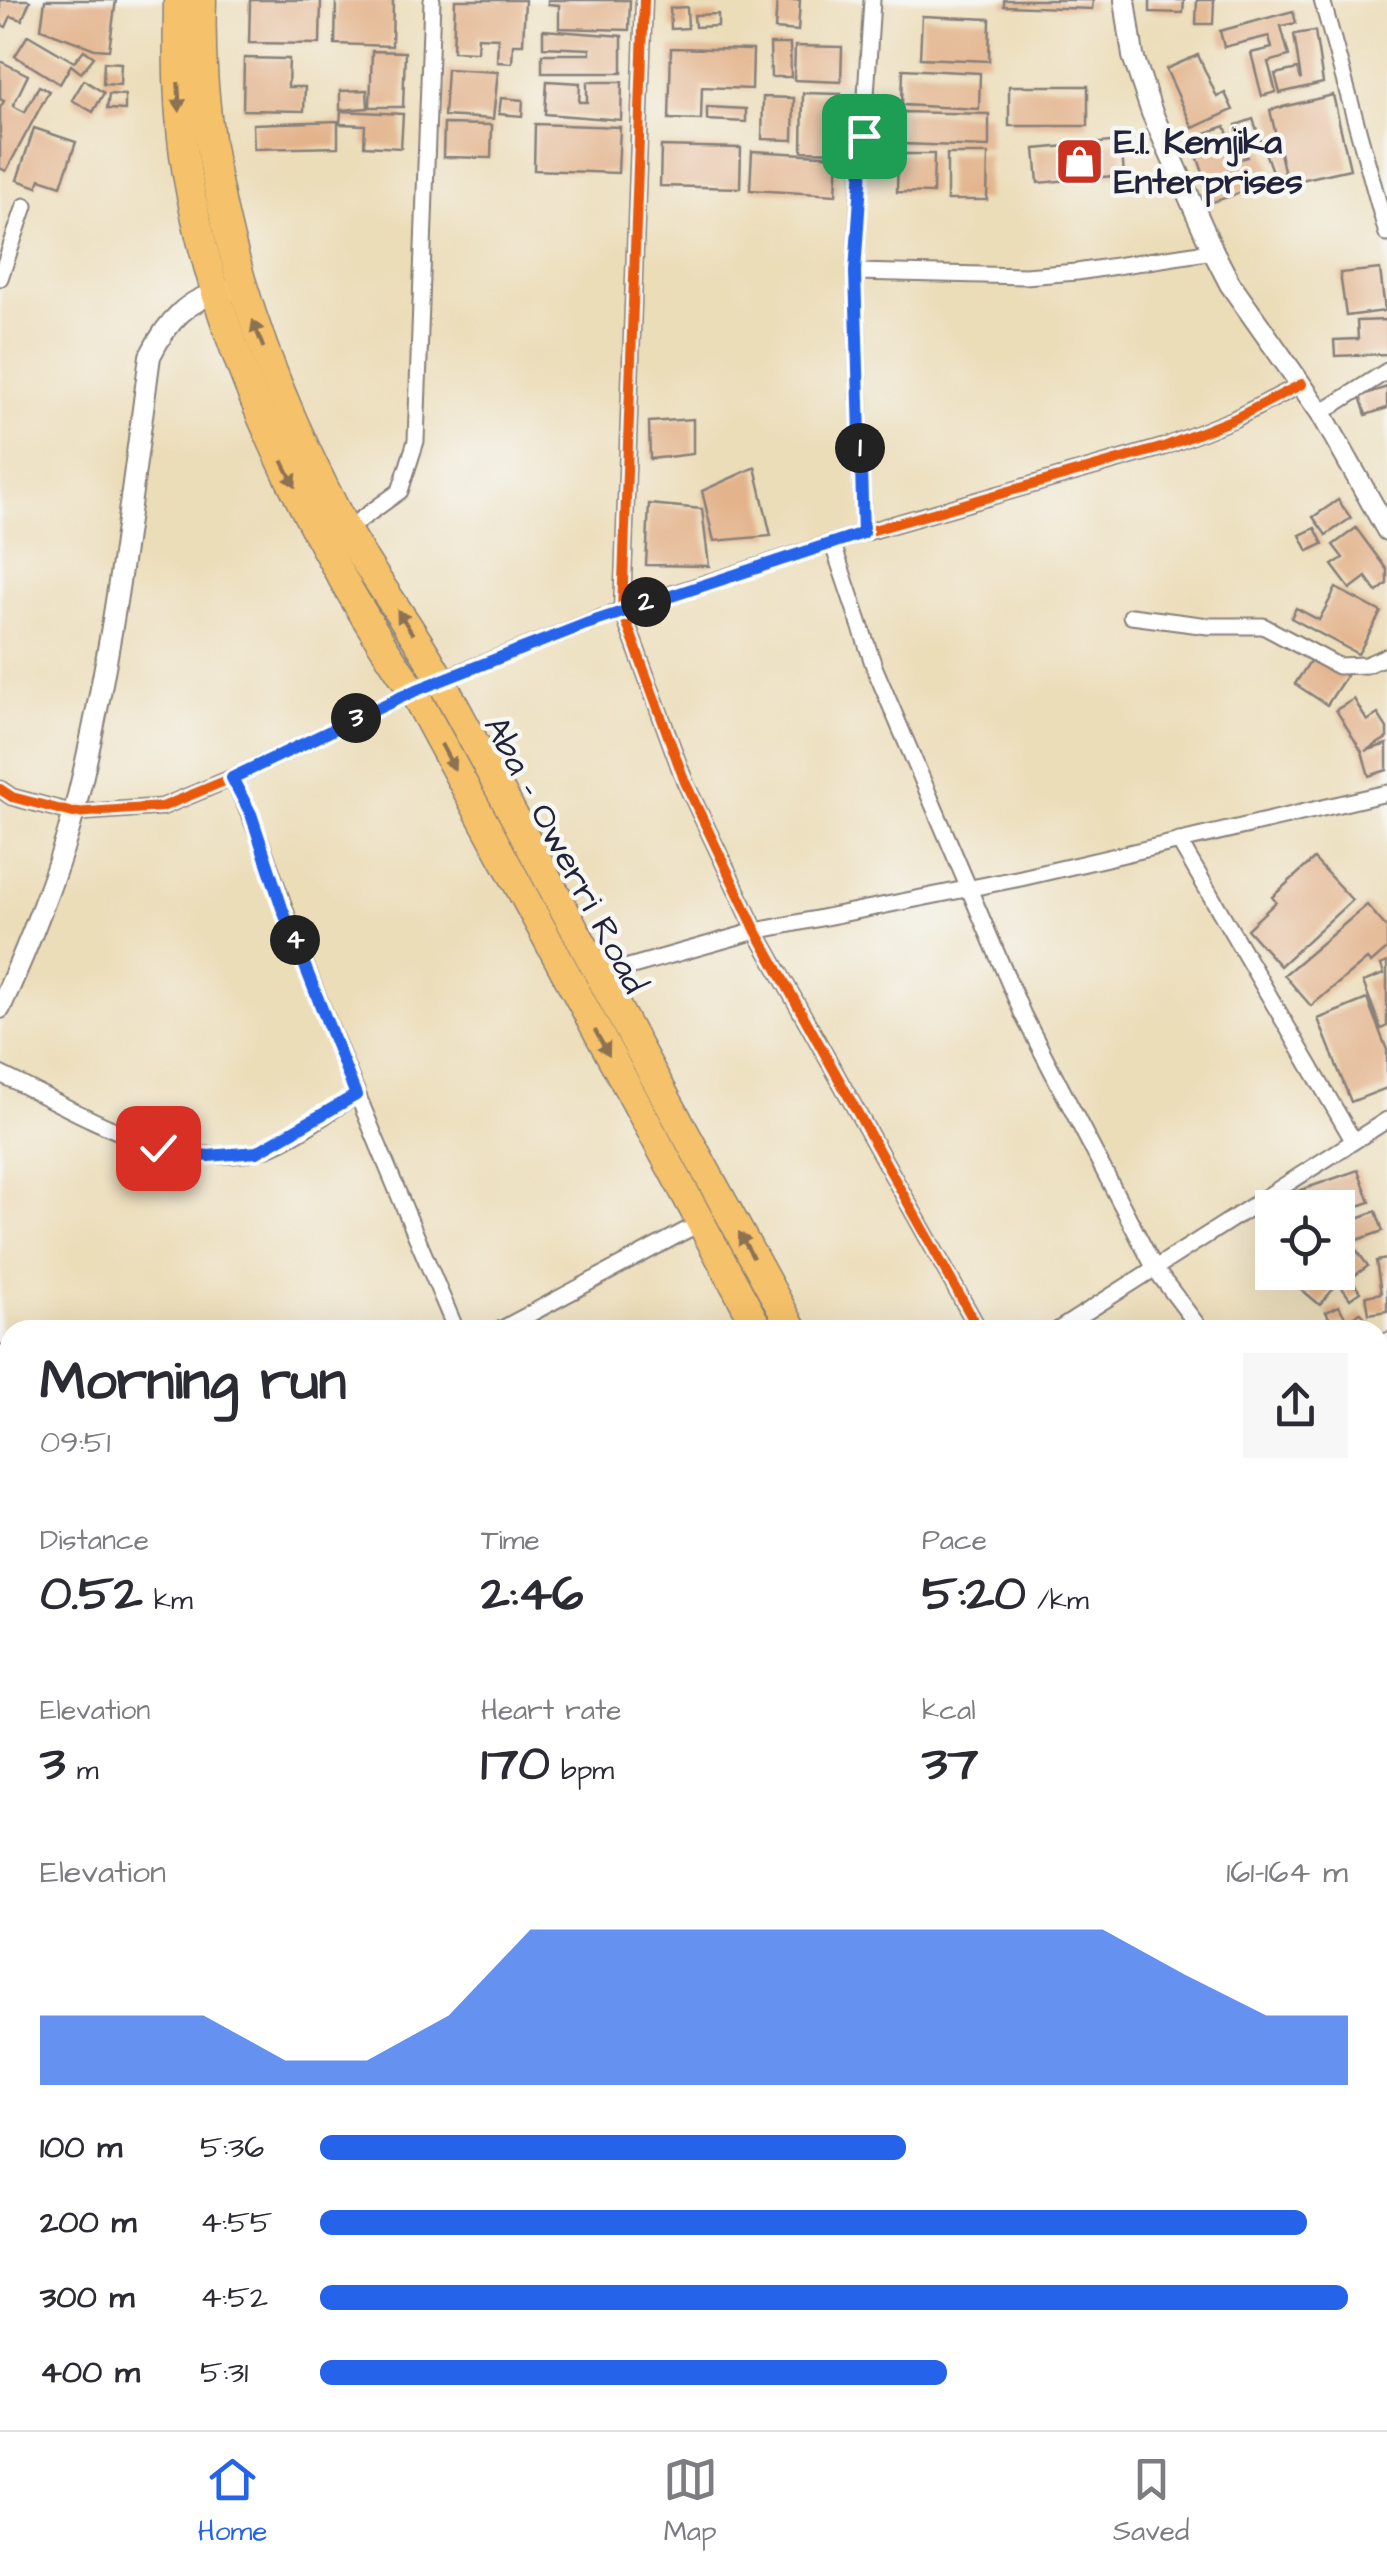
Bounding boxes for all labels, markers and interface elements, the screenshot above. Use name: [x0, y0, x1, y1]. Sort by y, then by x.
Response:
one-way arrow: [171, 82, 187, 114]
pin: [822, 94, 907, 179]
icon: arrive: [837, 109, 892, 164]
place label: E.I. Kemjika Enterprises: [1114, 118, 1303, 208]
shop icon: E.I. Kemjika Enterprises: [1053, 136, 1105, 188]
one-way arrow: [250, 318, 265, 348]
pin: 1: [835, 423, 885, 473]
text: 1: [858, 428, 862, 467]
one-way arrow: [281, 460, 298, 489]
pin: 2: [621, 577, 671, 627]
text: 2: [638, 582, 654, 621]
one-way arrow: [397, 608, 414, 636]
pin: 3: [331, 693, 381, 743]
text: 3: [349, 698, 363, 737]
street label: Aba - Owerri Road: [471, 708, 659, 1002]
one-way arrow: [440, 742, 457, 771]
pin: 4: [270, 915, 320, 965]
text: 4: [285, 920, 305, 959]
one-way arrow: [593, 1029, 610, 1057]
pin: [116, 1106, 201, 1191]
icon: check: [131, 1121, 186, 1176]
map controls: [1255, 1190, 1355, 1290]
button: locate: [1255, 1190, 1355, 1290]
one-way arrow: [738, 1230, 755, 1259]
text: Morning run: [40, 1344, 346, 1420]
button: share: [1243, 1353, 1348, 1458]
text: 09:51: [40, 1420, 111, 1465]
text: Distance: [40, 1521, 149, 1560]
text: Time: [481, 1521, 540, 1560]
text: Pace: [922, 1521, 987, 1560]
text: 0.52: [40, 1560, 143, 1629]
text: 2:46: [481, 1560, 583, 1629]
text: 5:20: [922, 1560, 1026, 1629]
text: km: [143, 1581, 193, 1620]
text: /km: [1026, 1581, 1089, 1620]
text: Elevation: [40, 1691, 150, 1730]
text: Heart rate: [481, 1691, 622, 1730]
text: kcal: [922, 1691, 976, 1730]
text: 3: [40, 1730, 65, 1799]
text: 170: [481, 1730, 550, 1799]
text: 37: [922, 1730, 978, 1799]
text: m: [65, 1751, 98, 1790]
text: bpm: [550, 1751, 614, 1790]
text: Elevation: [40, 1850, 166, 1895]
text: 161–164 m: [1226, 1850, 1348, 1895]
text: 100 m: [40, 2125, 122, 2170]
text: 5:36: [200, 2125, 264, 2170]
text: 200 m: [40, 2200, 136, 2245]
text: 4:55: [200, 2200, 272, 2245]
text: 300 m: [40, 2275, 134, 2320]
text: 4:52: [200, 2275, 268, 2320]
text: 400 m: [40, 2350, 140, 2395]
text: 5:31: [200, 2350, 248, 2395]
tab: Home: [198, 2452, 267, 2551]
tab: Map: [663, 2452, 718, 2551]
tab: Saved: [1113, 2452, 1189, 2551]

